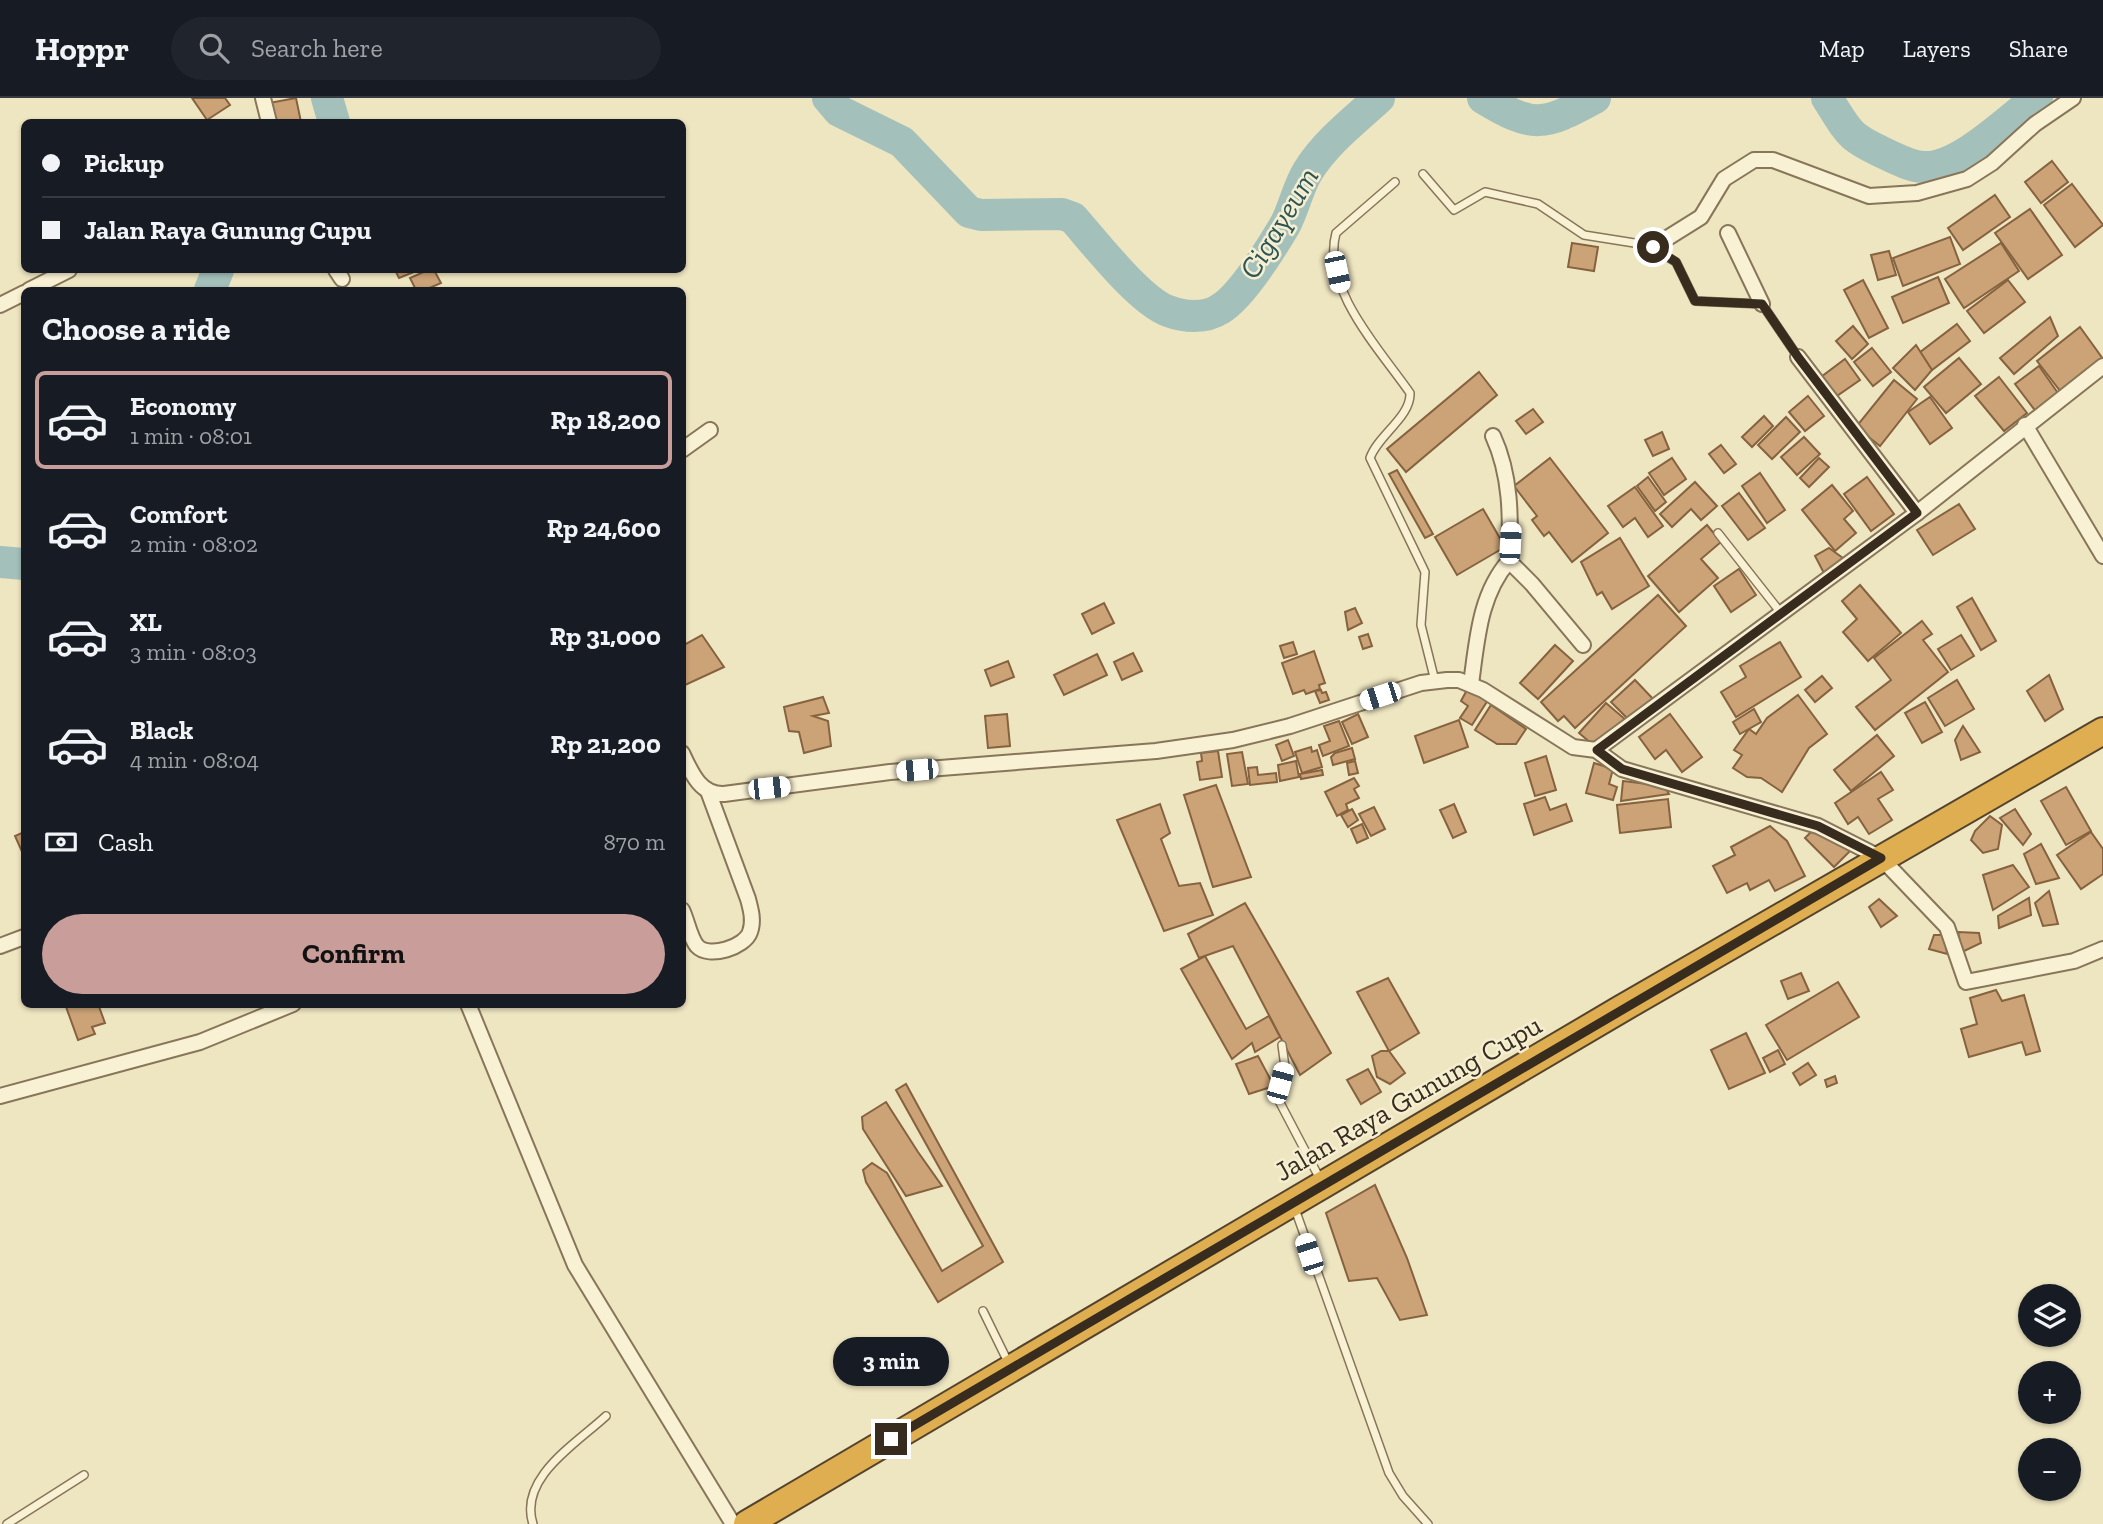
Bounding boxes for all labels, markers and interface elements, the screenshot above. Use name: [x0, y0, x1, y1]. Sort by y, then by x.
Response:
search box: [171, 17, 661, 80]
text: Hoppr: [35, 29, 129, 68]
icon: search: [195, 29, 233, 67]
text: Search here: [251, 32, 383, 64]
text: Map: [1819, 34, 1865, 63]
text: Layers: [1903, 34, 1971, 63]
text: Share: [2009, 34, 2068, 63]
text: Pickup: [84, 147, 164, 179]
water label: Cigayeum: [1232, 161, 1326, 285]
text: Jalan Raya Gunung Cupu: [84, 214, 372, 246]
route start: [1637, 231, 1669, 263]
car: [1323, 249, 1352, 295]
text: Choose a ride: [42, 310, 230, 348]
icon: car: [46, 389, 109, 452]
text: Economy: [130, 390, 236, 422]
text: Rp 18,200: [550, 404, 661, 436]
text: 1 min · 08:01: [130, 422, 252, 450]
icon: car: [46, 497, 109, 560]
text: Comfort: [130, 498, 227, 530]
text: Rp 24,600: [547, 512, 661, 544]
car: [1499, 521, 1522, 565]
text: 2 min · 08:02: [130, 530, 258, 558]
icon: car: [46, 605, 109, 668]
text: XL: [130, 606, 162, 638]
text: Rp 31,000: [550, 620, 661, 652]
text: 3 min · 08:03: [130, 638, 257, 666]
car: [1357, 680, 1404, 712]
icon: car: [46, 713, 109, 776]
text: Black: [130, 714, 193, 746]
text: Rp 21,200: [551, 728, 661, 760]
text: 4 min · 08:04: [130, 746, 259, 774]
car: [896, 758, 939, 782]
car: [748, 775, 791, 801]
icon: cash: [42, 823, 80, 861]
text: Cash: [98, 826, 153, 858]
text: 870 m: [603, 828, 665, 856]
button: Confirm: [42, 914, 665, 994]
street label: Jalan Raya Gunung Cupu: [1269, 1008, 1548, 1188]
car: [1265, 1060, 1296, 1106]
car: [1293, 1231, 1326, 1277]
map controls: [2018, 1284, 2081, 1501]
button: layers: [2018, 1284, 2081, 1347]
callout: 3 min: [833, 1338, 949, 1386]
text: 3 min: [862, 1347, 920, 1375]
button: +: [2018, 1361, 2081, 1424]
route end: [875, 1423, 907, 1455]
button: −: [2018, 1438, 2081, 1501]

